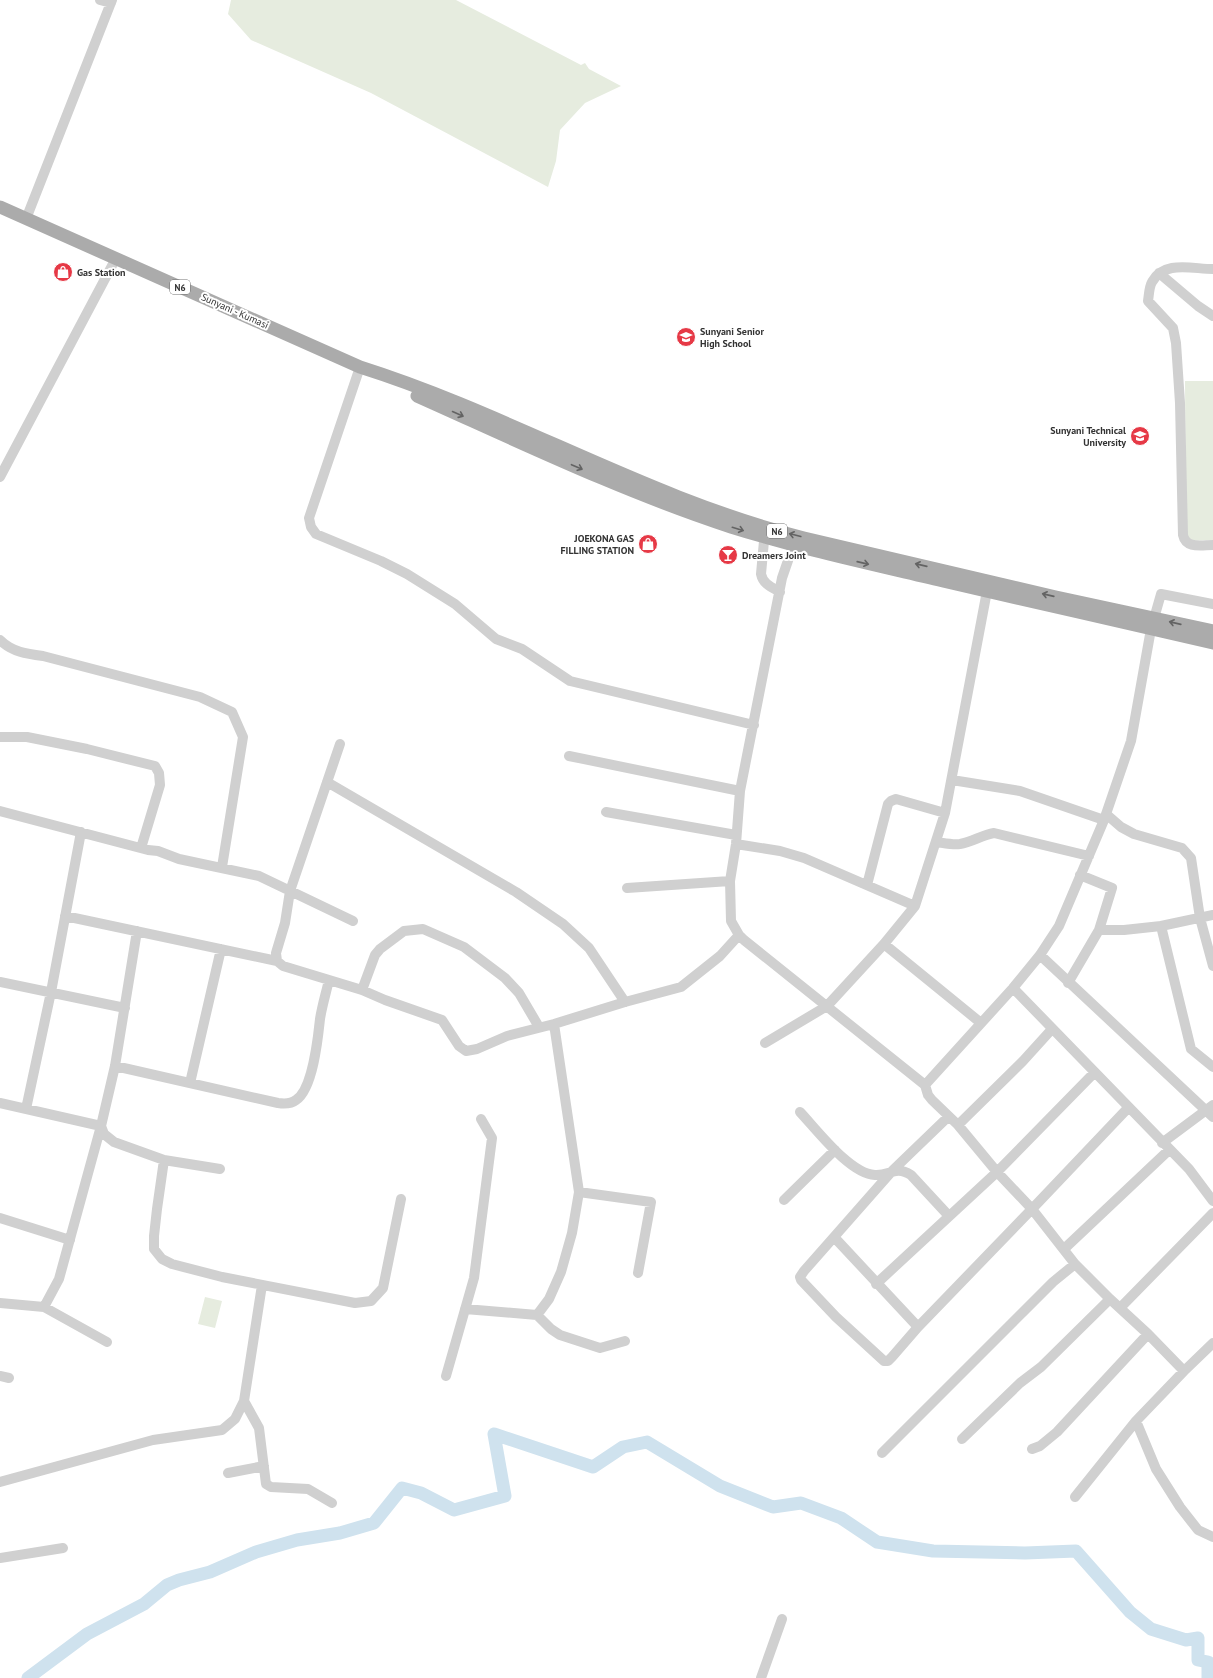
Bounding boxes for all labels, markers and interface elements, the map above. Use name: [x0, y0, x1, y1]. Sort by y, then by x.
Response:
shop icon: Gas Station: [52, 261, 74, 283]
place label: Gas Station: [77, 266, 126, 279]
road number: N6: [170, 280, 190, 294]
street label: Sunyani - Kumasi: [199, 290, 271, 332]
place label: Sunyani Senior High School: [700, 325, 764, 350]
school or university icon: Sunyani Senior High School: [675, 326, 697, 348]
one-way arrow: [452, 411, 464, 419]
place label: Sunyani Technical University: [1050, 424, 1126, 449]
school or university icon: Sunyani Technical University: [1129, 425, 1151, 447]
one-way arrow: [571, 464, 583, 471]
road number: N6: [767, 524, 787, 538]
one-way arrow: [731, 526, 744, 533]
one-way arrow: [789, 531, 802, 539]
place label: JOEKONA GAS FILLING STATION: [560, 532, 634, 557]
shop icon: JOEKONA GAS FILLING STATION: [637, 533, 659, 555]
bar icon: Dreamers Joint: [717, 544, 739, 566]
place label: Dreamers Joint: [742, 549, 806, 562]
one-way arrow: [856, 559, 869, 567]
one-way arrow: [915, 561, 928, 568]
one-way arrow: [1042, 590, 1055, 598]
one-way arrow: [1169, 618, 1182, 626]

